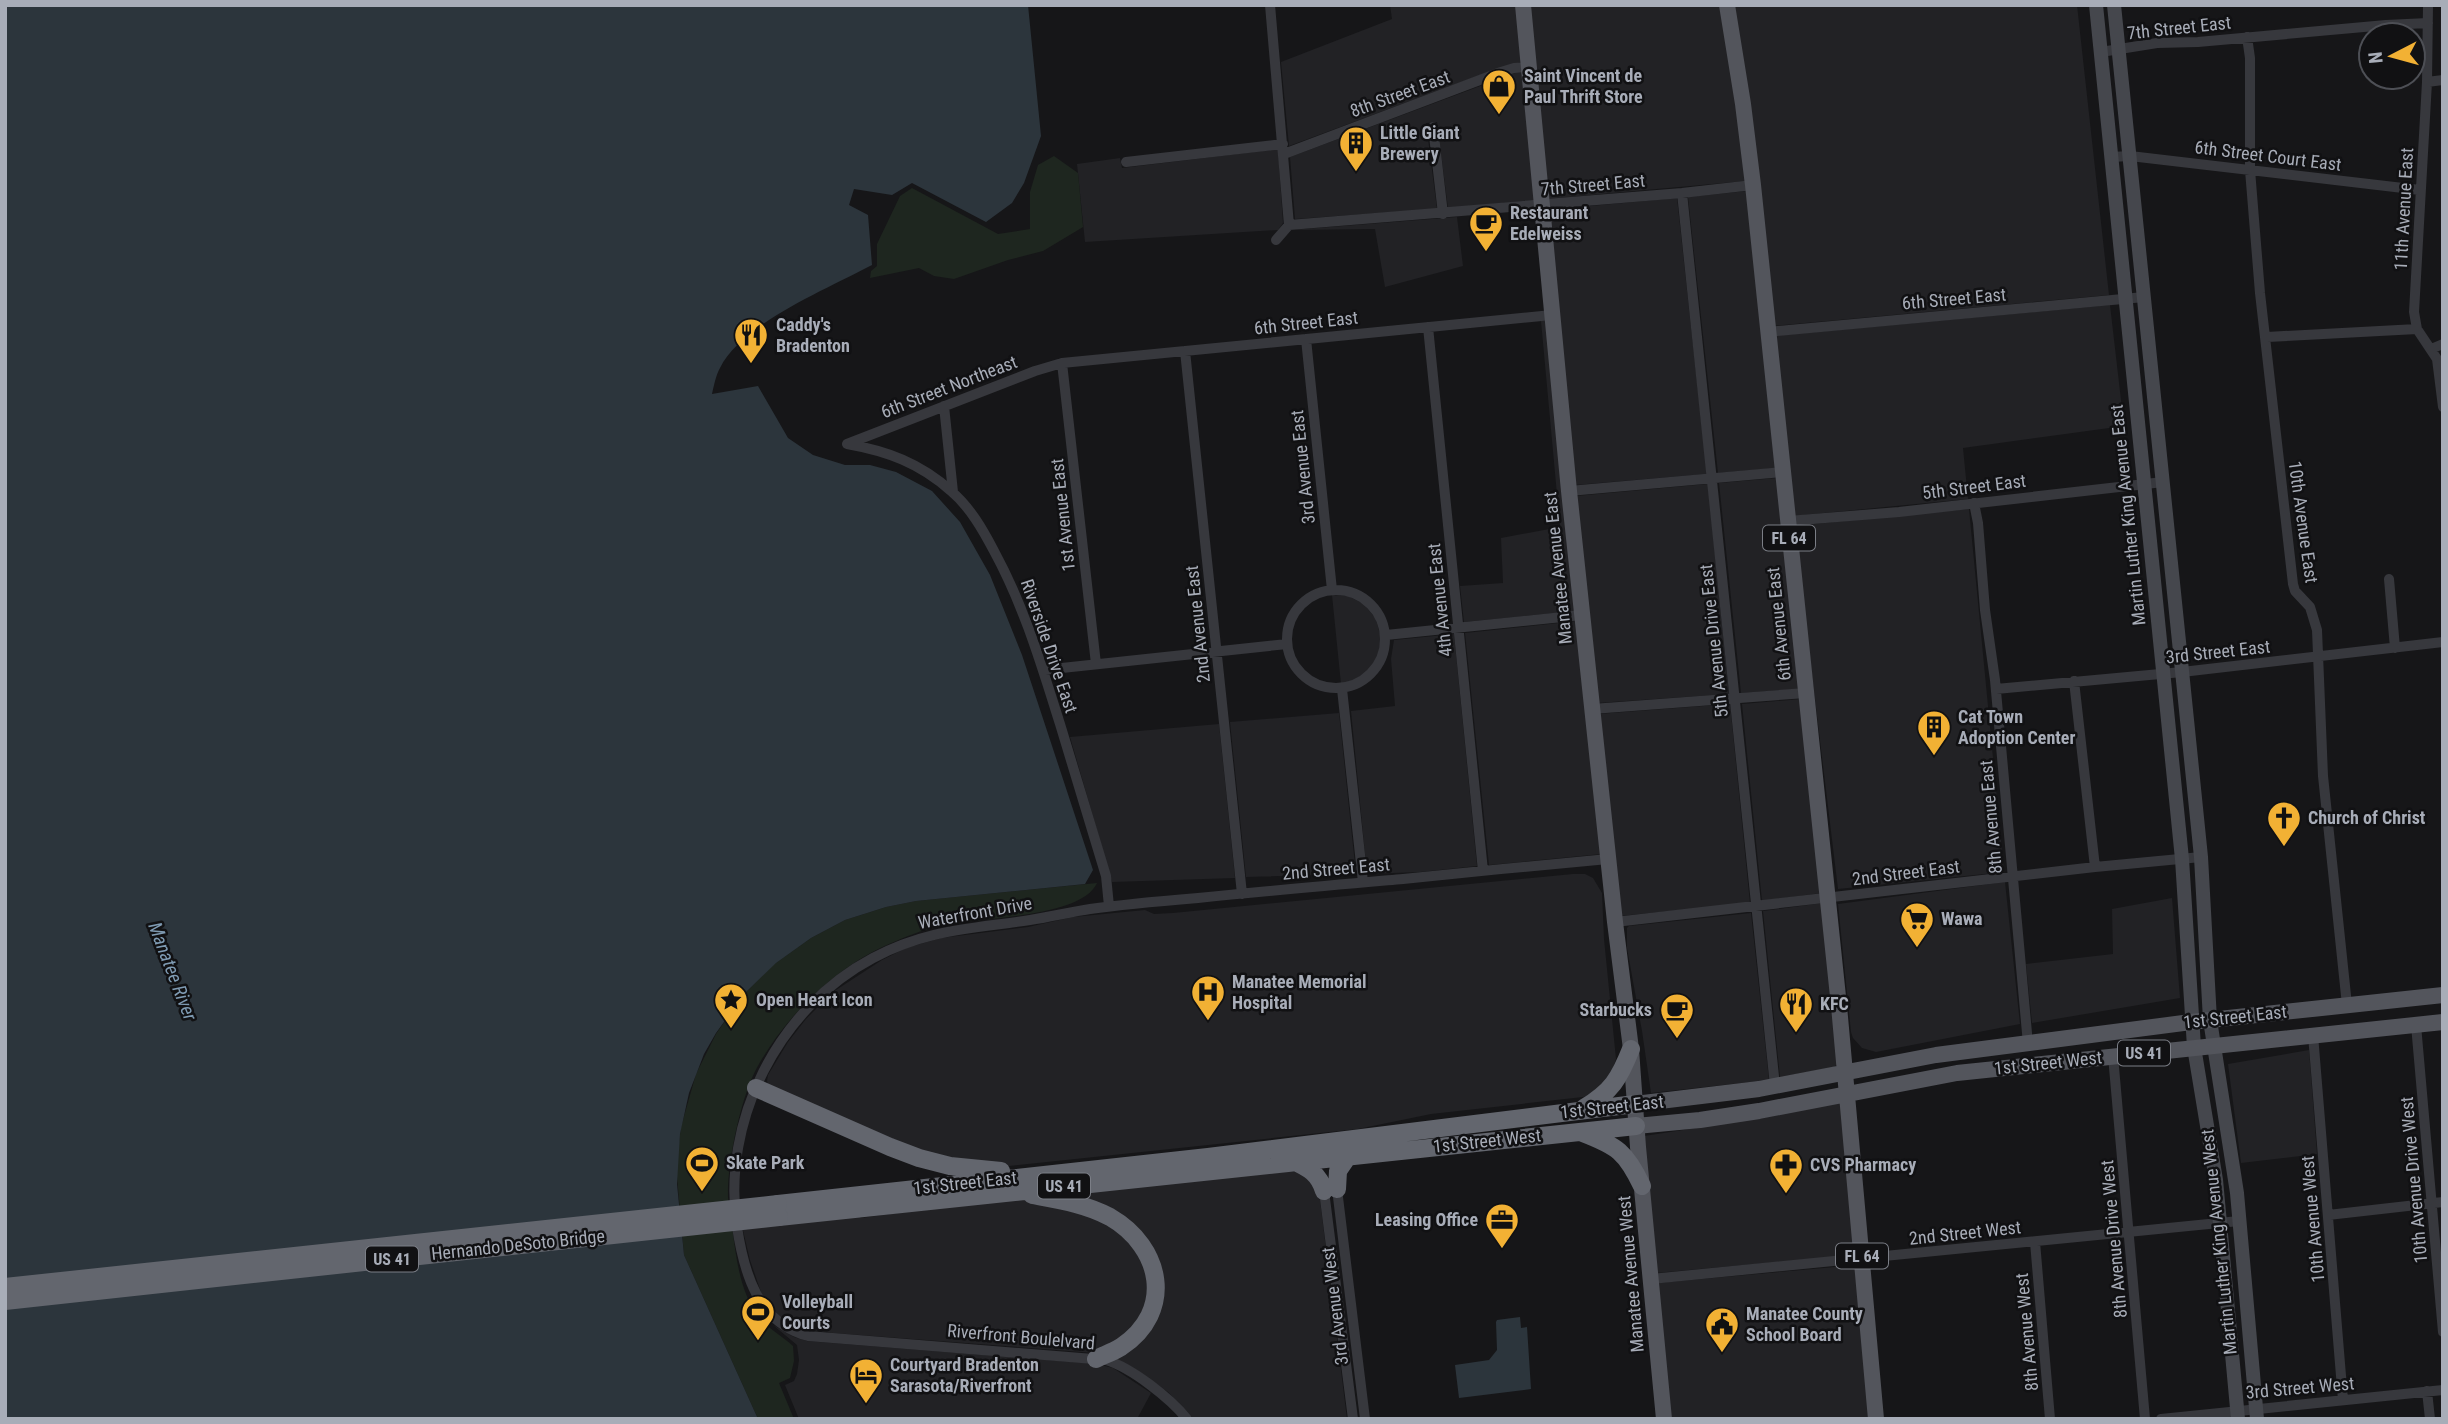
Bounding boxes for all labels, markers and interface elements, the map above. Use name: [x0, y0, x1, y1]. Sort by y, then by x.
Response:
street label: 7th Street East: [2126, 12, 2232, 43]
north arrow: [2357, 21, 2427, 91]
text: N: [2364, 51, 2388, 65]
place label: Saint Vincent de Paul Thrift Store: [1524, 65, 1643, 107]
street label: 8th Street East: [1347, 66, 1452, 121]
shop icon: Saint Vincent de Paul Thrift Store: [1480, 67, 1518, 116]
place label: Little Giant Brewery: [1380, 122, 1460, 164]
building icon: Little Giant Brewery: [1337, 124, 1375, 173]
street label: 6th Street Court East: [2193, 136, 2343, 175]
street label: 11th Avenue East: [2390, 147, 2417, 271]
street label: 7th Street East: [1540, 169, 1646, 200]
place label: Restaurant Edelweiss: [1510, 202, 1589, 244]
cafe icon: Restaurant Edelweiss: [1467, 204, 1505, 253]
street label: 6th Street East: [1901, 283, 2007, 314]
street label: 6th Street East: [1253, 307, 1359, 338]
place label: Caddy's Bradenton: [776, 314, 850, 356]
restaurant icon: Caddy's Bradenton: [732, 316, 770, 365]
street label: 6th Street Northeast: [878, 351, 1020, 422]
street label: Martin Luther King Avenue East: [2105, 403, 2150, 627]
street label: 3rd Avenue East: [1286, 409, 1319, 525]
street label: 1st Avenue East: [1046, 457, 1079, 573]
street label: 10th Avenue East: [2285, 460, 2322, 584]
street label: 5th Street East: [1921, 470, 2027, 503]
street label: Manatee Avenue East: [1539, 491, 1576, 645]
road number: FL 64: [1763, 526, 1815, 551]
street label: 4th Avenue East: [1423, 542, 1456, 658]
street label: 5th Avenue Drive East: [1695, 563, 1732, 719]
street label: 2nd Avenue East: [1181, 564, 1214, 684]
street label: 6th Avenue East: [1762, 566, 1795, 682]
street label: Riverside Drive East: [1017, 576, 1082, 716]
street label: 3rd Street East: [2165, 636, 2271, 667]
place label: Cat Town Adoption Center: [1958, 706, 2075, 748]
building icon: Cat Town Adoption Center: [1915, 708, 1953, 757]
street label: 8th Avenue East: [1975, 759, 2006, 875]
church icon: Church of Christ: [2265, 799, 2303, 848]
place label: Church of Christ: [2308, 807, 2426, 828]
street label: 2nd Street East: [1281, 853, 1391, 884]
street label: 2nd Street East: [1851, 855, 1961, 890]
street label: Waterfront Drive: [916, 892, 1034, 933]
supermarket icon: Wawa: [1898, 900, 1936, 949]
place label: Wawa: [1941, 908, 1983, 929]
water label: Manatee River: [143, 919, 202, 1024]
place label: Manatee Memorial Hospital: [1232, 971, 1366, 1013]
hospital icon: Manatee Memorial Hospital: [1189, 973, 1227, 1022]
place icon: Open Heart Icon: [712, 981, 750, 1030]
restaurant icon: KFC: [1777, 985, 1815, 1034]
place label: Open Heart Icon: [756, 989, 873, 1010]
cafe icon: Starbucks: [1658, 991, 1696, 1040]
place label: KFC: [1820, 993, 1849, 1014]
place label: Starbucks: [1580, 999, 1652, 1020]
street label: 1st Street East: [2182, 1001, 2288, 1032]
road number: US 41: [2118, 1040, 2170, 1065]
street label: 1st Street West: [1993, 1046, 2103, 1079]
street label: 1st Street East: [1559, 1091, 1665, 1122]
street label: 10th Avenue Drive West: [2396, 1096, 2431, 1264]
street label: 1st Street West: [1432, 1124, 1542, 1157]
street label: Martin Luther King Avenue West: [2196, 1128, 2241, 1356]
sports icon: Skate Park: [683, 1144, 721, 1193]
pharmacy icon: CVS Pharmacy: [1767, 1146, 1805, 1195]
place label: Skate Park: [726, 1152, 805, 1173]
place label: CVS Pharmacy: [1810, 1154, 1916, 1175]
street label: 10th Avenue West: [2296, 1155, 2329, 1283]
street label: 8th Avenue Drive West: [2096, 1159, 2131, 1319]
street label: 1st Street East: [912, 1167, 1018, 1198]
road number: US 41: [1038, 1174, 1090, 1198]
street label: Manatee Avenue West: [1613, 1195, 1648, 1353]
office icon: Leasing Office: [1483, 1201, 1521, 1250]
place label: Leasing Office: [1375, 1209, 1478, 1230]
street label: 2nd Street West: [1908, 1216, 2022, 1249]
street label: Hernando DeSoto Bridge: [430, 1225, 606, 1264]
road number: FL 64: [1836, 1244, 1888, 1268]
road number: US 41: [366, 1246, 418, 1272]
street label: 3rd Avenue West: [1317, 1246, 1352, 1366]
street label: 8th Avenue West: [2011, 1272, 2042, 1392]
place label: Volleyball Courts: [782, 1291, 853, 1333]
sports icon: Volleyball Courts: [739, 1293, 777, 1342]
place label: Manatee County School Board: [1746, 1303, 1863, 1345]
public building icon: Manatee County School Board: [1703, 1305, 1741, 1354]
street label: Riverfront Boulelvard: [946, 1320, 1096, 1353]
place label: Courtyard Bradenton Sarasota/Riverfront: [890, 1354, 1039, 1396]
hotel icon: Courtyard Bradenton Sarasota/Riverfront: [847, 1356, 885, 1405]
street label: 3rd Street West: [2245, 1372, 2355, 1403]

